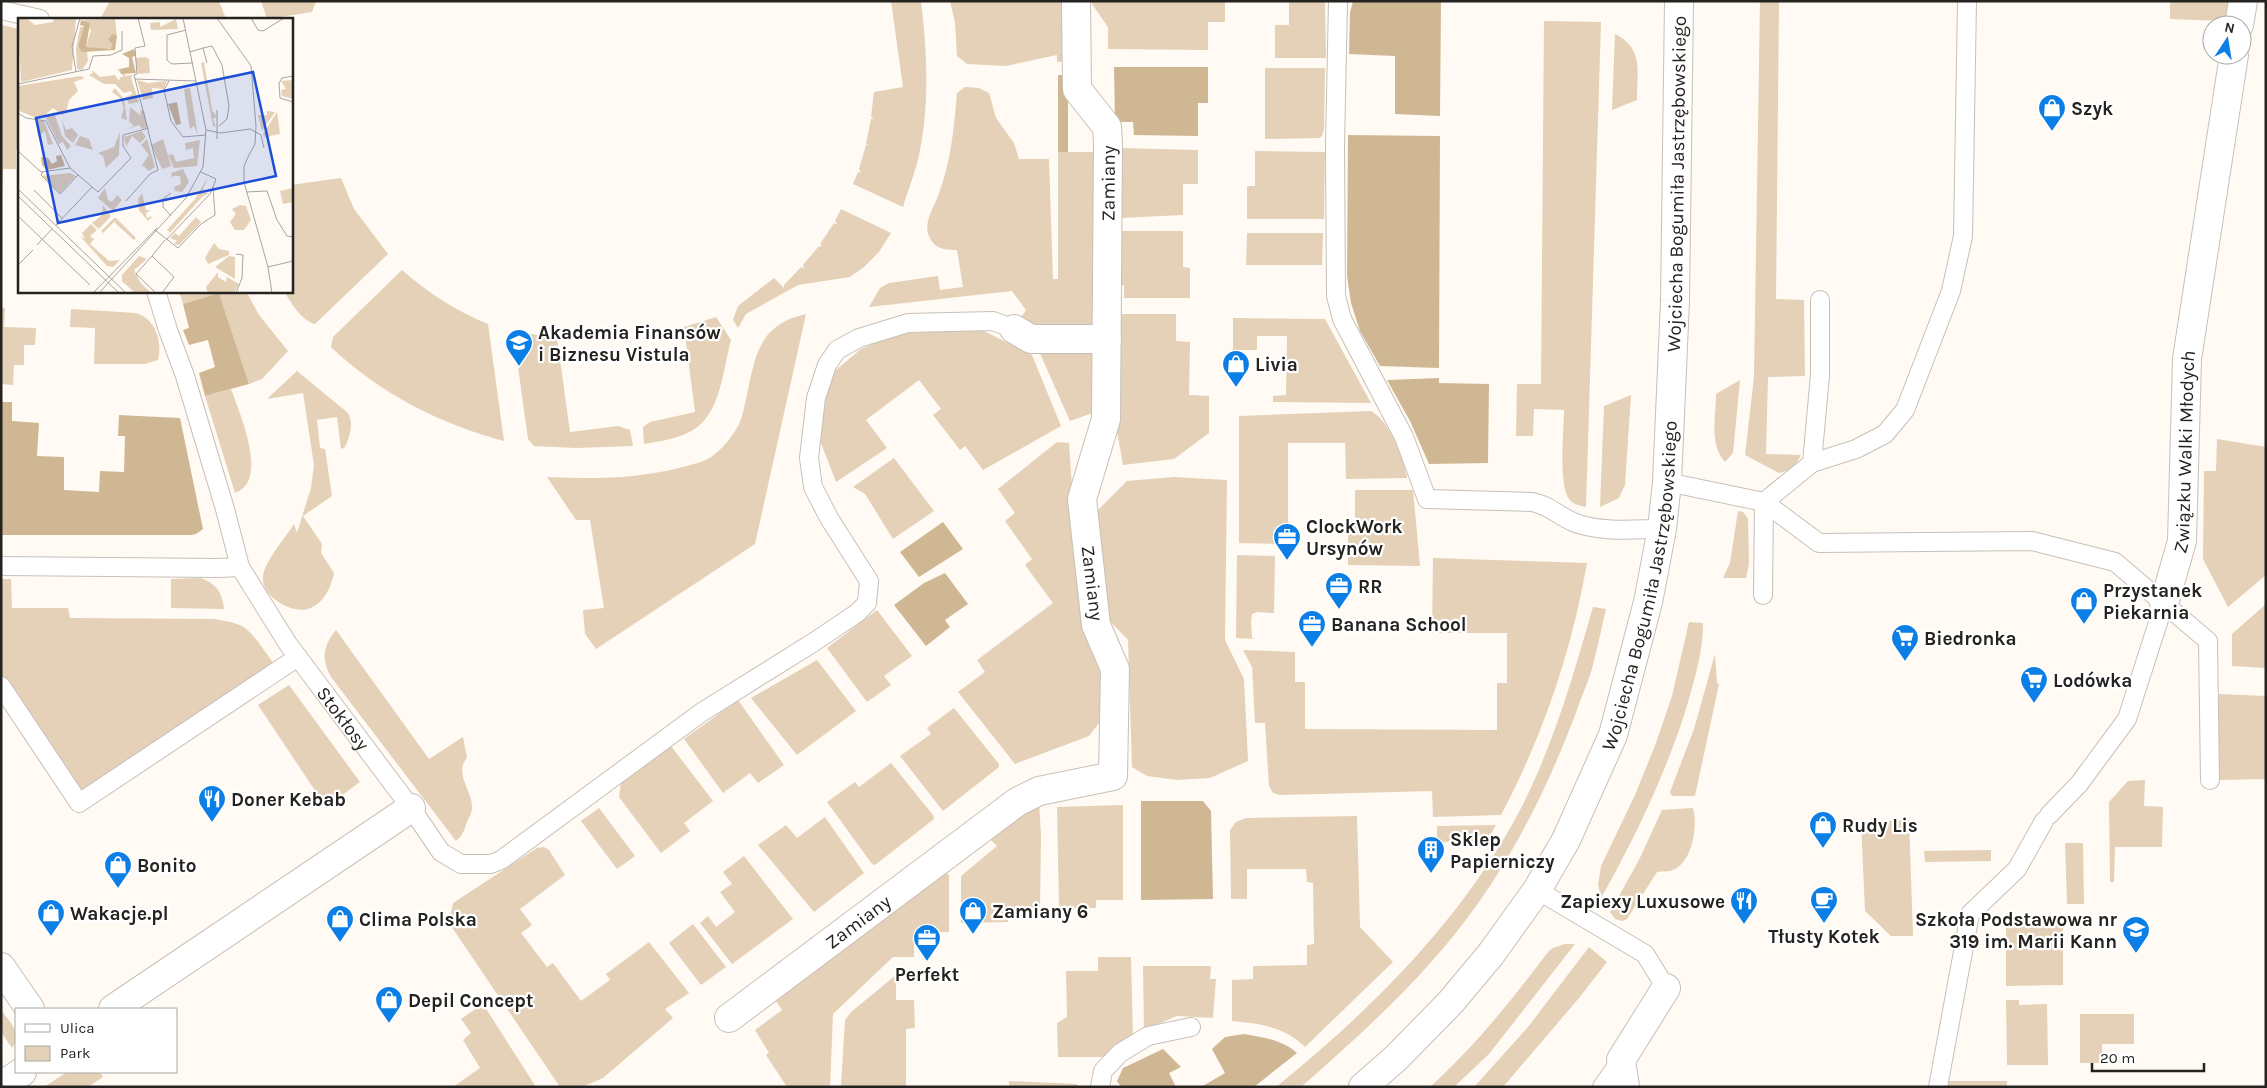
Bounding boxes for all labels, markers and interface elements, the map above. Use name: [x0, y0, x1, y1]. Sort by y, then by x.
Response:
north arrow: [2202, 15, 2252, 65]
street label: Wojciecha Bogumiła Jastrzębowskiego: [1663, 16, 1691, 352]
inset map: [18, 18, 292, 292]
text: N: [2223, 18, 2236, 37]
shop icon: Szyk: [2037, 93, 2067, 132]
place label: Szyk: [2071, 98, 2113, 120]
street label: Zamiany: [1097, 145, 1120, 221]
place label: Akademia Finansów i Biznesu Vistula: [538, 322, 721, 366]
school or university icon: Akademia Finansów i Biznesu Vistula: [504, 328, 534, 367]
shop icon: Livia: [1221, 349, 1251, 388]
street label: Związku Walki Młodych: [2169, 349, 2200, 556]
place label: Livia: [1255, 354, 1298, 376]
street label: Wojciecha Bogumiła Jastrzębowskiego: [1597, 420, 1682, 754]
place label: ClockWork Ursynów: [1306, 516, 1403, 560]
office icon: ClockWork Ursynów: [1272, 522, 1302, 561]
street label: Zamiany: [1076, 544, 1108, 622]
office icon: RR: [1324, 571, 1354, 610]
place label: RR: [1358, 576, 1382, 598]
place label: Przystanek Piekarnia: [2103, 580, 2202, 624]
shop icon: Przystanek Piekarnia: [2069, 586, 2099, 625]
office icon: Banana School: [1297, 609, 1327, 648]
place label: Banana School: [1331, 614, 1466, 636]
supermarket icon: Biedronka: [1890, 623, 1920, 662]
place label: Biedronka: [1924, 628, 2017, 650]
supermarket icon: Lodówka: [2019, 665, 2049, 704]
place label: Lodówka: [2053, 670, 2132, 692]
street label: Stokłosy: [312, 683, 374, 755]
restaurant icon: Doner Kebab: [197, 784, 227, 823]
place label: Doner Kebab: [231, 789, 346, 811]
shop icon: Rudy Lis: [1808, 810, 1838, 849]
place label: Rudy Lis: [1842, 815, 1918, 837]
place label: Sklep Papierniczy: [1450, 829, 1555, 873]
building icon: Sklep Papierniczy: [1416, 835, 1446, 874]
shop icon: Bonito: [103, 850, 133, 889]
place label: Bonito: [137, 855, 196, 877]
cafe icon: Tłusty Kotek: [1809, 885, 1839, 924]
restaurant icon: Zapiexy Luxusowe: [1729, 886, 1759, 925]
street label: Zamiany: [821, 891, 896, 954]
place label: Zapiexy Luxusowe: [1560, 891, 1725, 913]
shop icon: Zamiany 6: [958, 896, 988, 935]
shop icon: Wakacje.pl: [36, 898, 66, 937]
place label: Zamiany 6: [992, 901, 1088, 923]
place label: Wakacje.pl: [70, 903, 169, 925]
shop icon: Clima Polska: [325, 904, 355, 943]
place label: Clima Polska: [359, 909, 477, 931]
place label: Szkoła Podstawowa nr 319 im. Marii Kann: [1915, 909, 2118, 953]
school or university icon: Szkoła Podstawowa nr 319 im. Marii Kann: [2121, 915, 2151, 954]
office icon: Perfekt: [912, 923, 942, 962]
place label: Tłusty Kotek: [1768, 926, 1880, 948]
place label: Perfekt: [895, 964, 959, 986]
shop icon: Depil Concept: [374, 985, 404, 1024]
place label: Depil Concept: [408, 990, 533, 1012]
legend: [15, 1008, 178, 1073]
text: Ulica: [60, 1019, 94, 1037]
scale bar: [2092, 1040, 2204, 1072]
text: Park: [60, 1044, 90, 1062]
text: 20 m: [2100, 1049, 2135, 1067]

